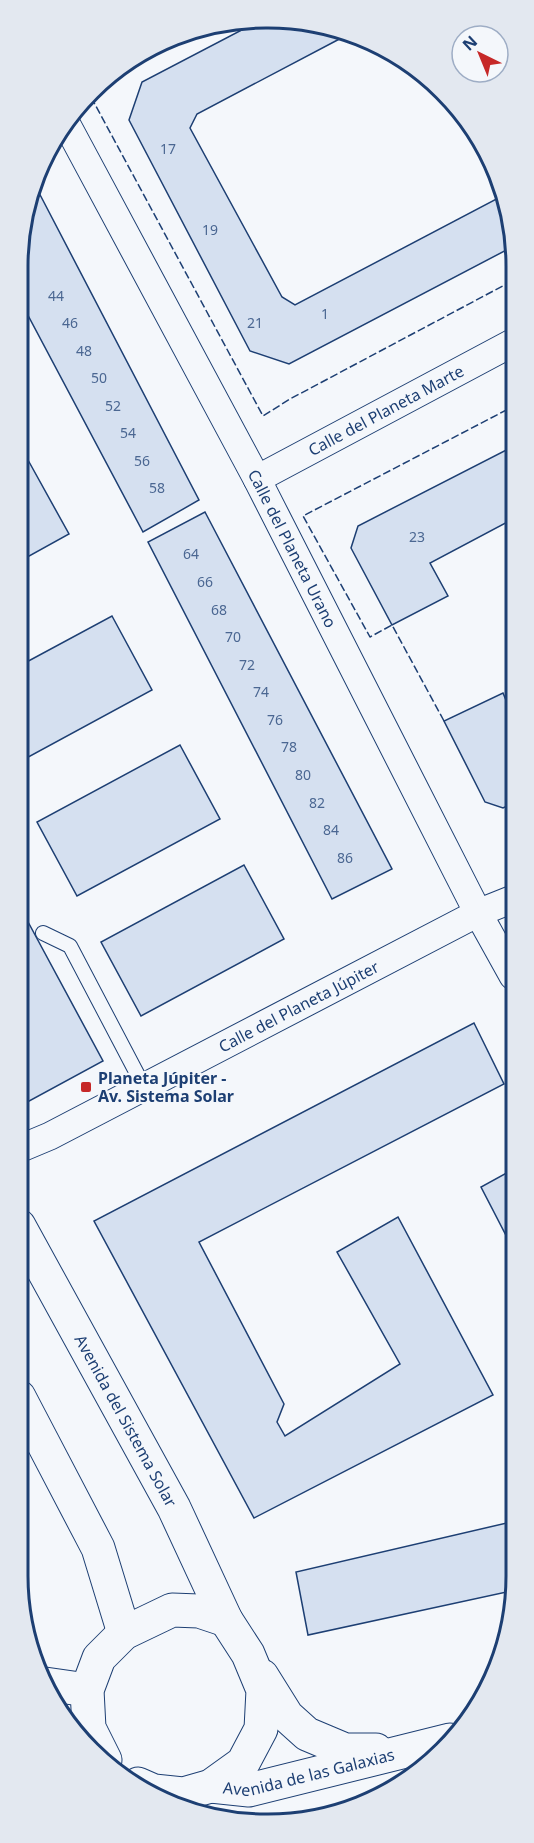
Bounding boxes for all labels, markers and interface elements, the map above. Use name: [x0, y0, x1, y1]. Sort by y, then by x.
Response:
north arrow: [450, 24, 510, 84]
text: N: [458, 31, 482, 56]
house number: 17: [160, 139, 176, 158]
house number: 19: [202, 220, 218, 239]
house number: 44: [48, 286, 64, 305]
house number: 1: [321, 304, 329, 323]
house number: 46: [62, 313, 78, 332]
house number: 21: [247, 313, 263, 332]
house number: 48: [76, 341, 92, 360]
street label: Calle del Planeta Marte: [304, 360, 468, 461]
house number: 50: [91, 368, 107, 387]
house number: 52: [105, 396, 121, 415]
house number: 54: [120, 423, 136, 442]
house number: 56: [134, 451, 150, 470]
street label: Calle del Planeta Urano: [243, 465, 342, 631]
house number: 58: [149, 478, 165, 497]
house number: 23: [409, 527, 425, 546]
house number: 64: [183, 544, 199, 563]
house number: 66: [197, 572, 213, 591]
house number: 68: [211, 600, 227, 619]
house number: 70: [225, 627, 241, 646]
house number: 72: [239, 655, 255, 674]
house number: 74: [253, 682, 269, 701]
house number: 76: [267, 710, 283, 729]
house number: 78: [281, 737, 297, 756]
house number: 80: [295, 765, 311, 784]
house number: 82: [309, 793, 325, 812]
house number: 84: [323, 820, 339, 839]
house number: 86: [337, 848, 353, 867]
street label: Calle del Planeta Júpiter: [215, 955, 383, 1057]
place label: Planeta Júpiter - Av. Sistema Solar: [98, 1067, 234, 1107]
marker: Planeta Júpiter - Av. Sistema Solar: [79, 1080, 93, 1094]
street label: Avenida del Sistema Solar: [70, 1331, 182, 1511]
street label: Avenida de las Galaxias: [222, 1743, 397, 1801]

